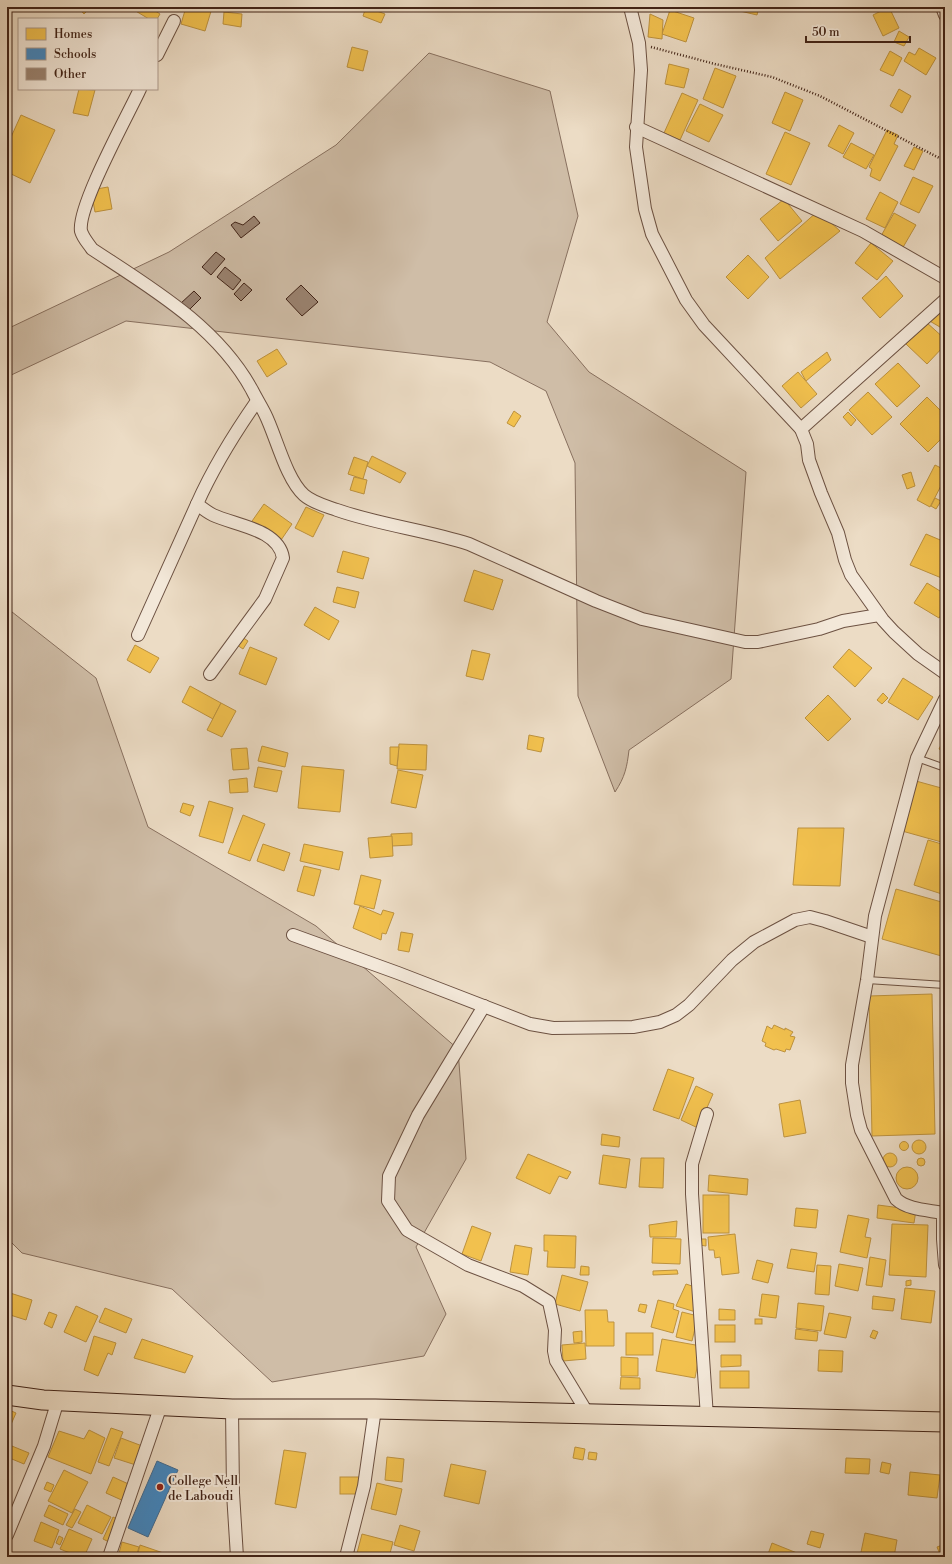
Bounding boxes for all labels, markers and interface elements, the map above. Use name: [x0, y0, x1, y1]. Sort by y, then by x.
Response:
legend: [18, 18, 158, 90]
scale bar: [806, 18, 910, 44]
text: 50 m: [812, 25, 840, 40]
text: Homes: [54, 27, 92, 42]
text: Schools: [54, 47, 96, 62]
text: Other: [54, 67, 86, 82]
place label: College Nell de Laboudi: [168, 1473, 238, 1504]
marker: College Nell de Laboudi: [155, 1482, 165, 1492]

